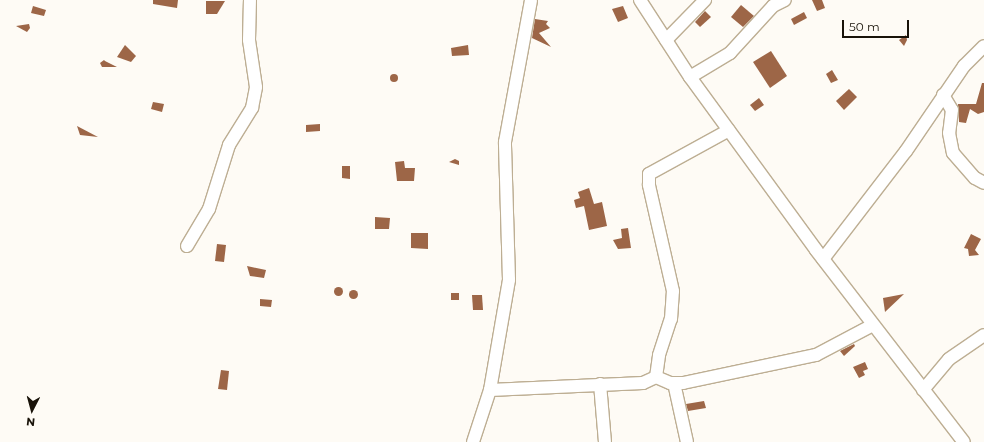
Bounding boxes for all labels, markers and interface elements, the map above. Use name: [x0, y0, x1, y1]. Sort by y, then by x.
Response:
scale bar: [844, 12, 911, 38]
text: 50 m: [849, 19, 880, 34]
north arrow: [12, 390, 52, 430]
text: N: [26, 415, 36, 429]

